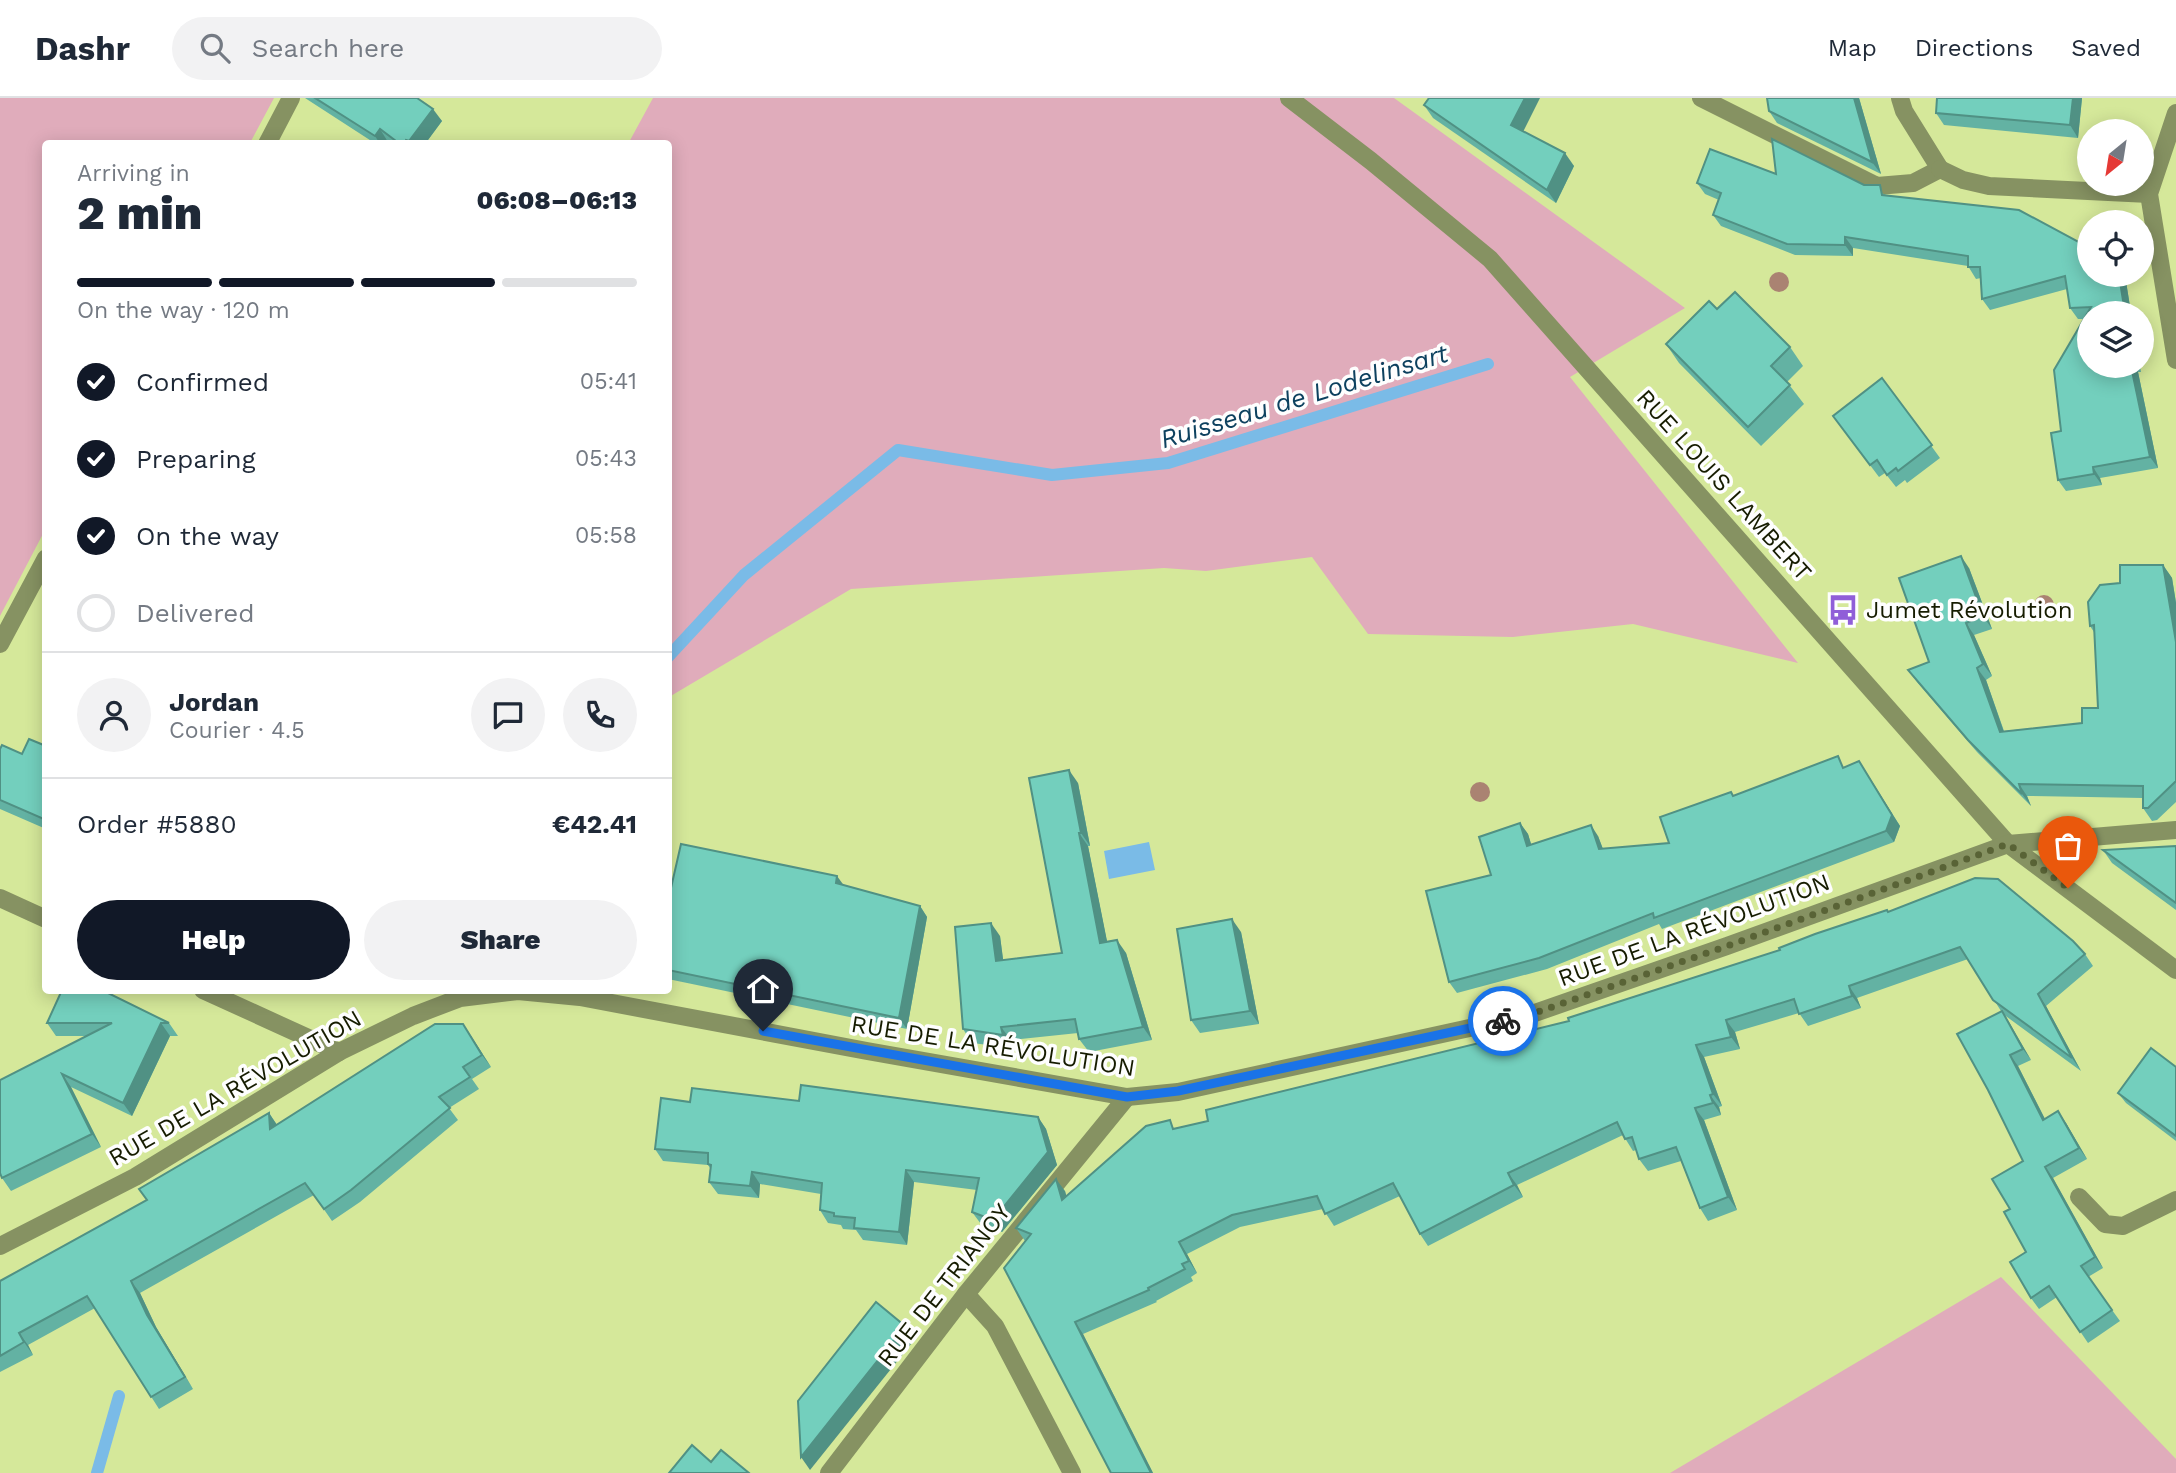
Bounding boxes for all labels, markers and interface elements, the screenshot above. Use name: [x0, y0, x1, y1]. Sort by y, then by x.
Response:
search box: [172, 17, 662, 80]
text: Dashr: [35, 29, 130, 68]
icon: search: [196, 29, 234, 67]
text: Search here: [252, 33, 404, 63]
text: Map: [1828, 34, 1877, 62]
text: Directions: [1915, 34, 2033, 62]
text: Saved: [2071, 34, 2141, 62]
north arrow: [2077, 119, 2154, 196]
map controls: [2077, 119, 2154, 378]
text: Arriving in: [77, 160, 190, 187]
text: 06:08–06:13: [476, 185, 637, 215]
text: 2 min: [77, 186, 202, 240]
button: locate: [2077, 210, 2154, 287]
text: On the way · 120 m: [77, 297, 290, 324]
button: layers: [2077, 301, 2154, 378]
water label: Ruisseau de Lodelinsart: [1156, 338, 1452, 454]
icon: check: [77, 363, 115, 401]
text: Confirmed: [136, 367, 269, 397]
text: 05:41: [580, 368, 637, 395]
street label: RUE LOUIS LAMBERT: [1631, 384, 1817, 586]
icon: check: [77, 440, 115, 478]
text: Preparing: [136, 444, 256, 474]
text: 05:43: [575, 445, 637, 472]
icon: check: [77, 517, 115, 555]
text: On the way: [136, 521, 279, 551]
text: 05:58: [575, 522, 637, 549]
bus stop icon: Jumet Révolution: [1826, 593, 1860, 627]
place label: Jumet Révolution: [1866, 596, 2073, 624]
text: Delivered: [136, 598, 255, 628]
button: person: [77, 678, 151, 752]
button: chat: [471, 678, 545, 752]
button: phone: [563, 678, 637, 752]
text: Jordan: [169, 687, 259, 717]
text: Courier · 4.5: [169, 717, 305, 744]
text: Order #5880: [77, 809, 237, 839]
text: €42.41: [552, 809, 637, 839]
pin: [2038, 816, 2098, 888]
icon: bag: [2049, 827, 2087, 865]
street label: RUE DE LA RÉVOLUTION: [1554, 868, 1834, 992]
button: Help: [77, 900, 350, 980]
button: Share: [364, 900, 637, 980]
pin: [733, 959, 793, 1031]
icon: home: [744, 970, 782, 1008]
courier: [1468, 986, 1538, 1056]
icon: bike: [1484, 1002, 1522, 1040]
street label: RUE DE LA RÉVOLUTION: [104, 1004, 366, 1172]
street label: RUE DE LA RÉVOLUTION: [849, 1010, 1137, 1082]
street label: RUE DE TRIANOY: [872, 1198, 1016, 1372]

